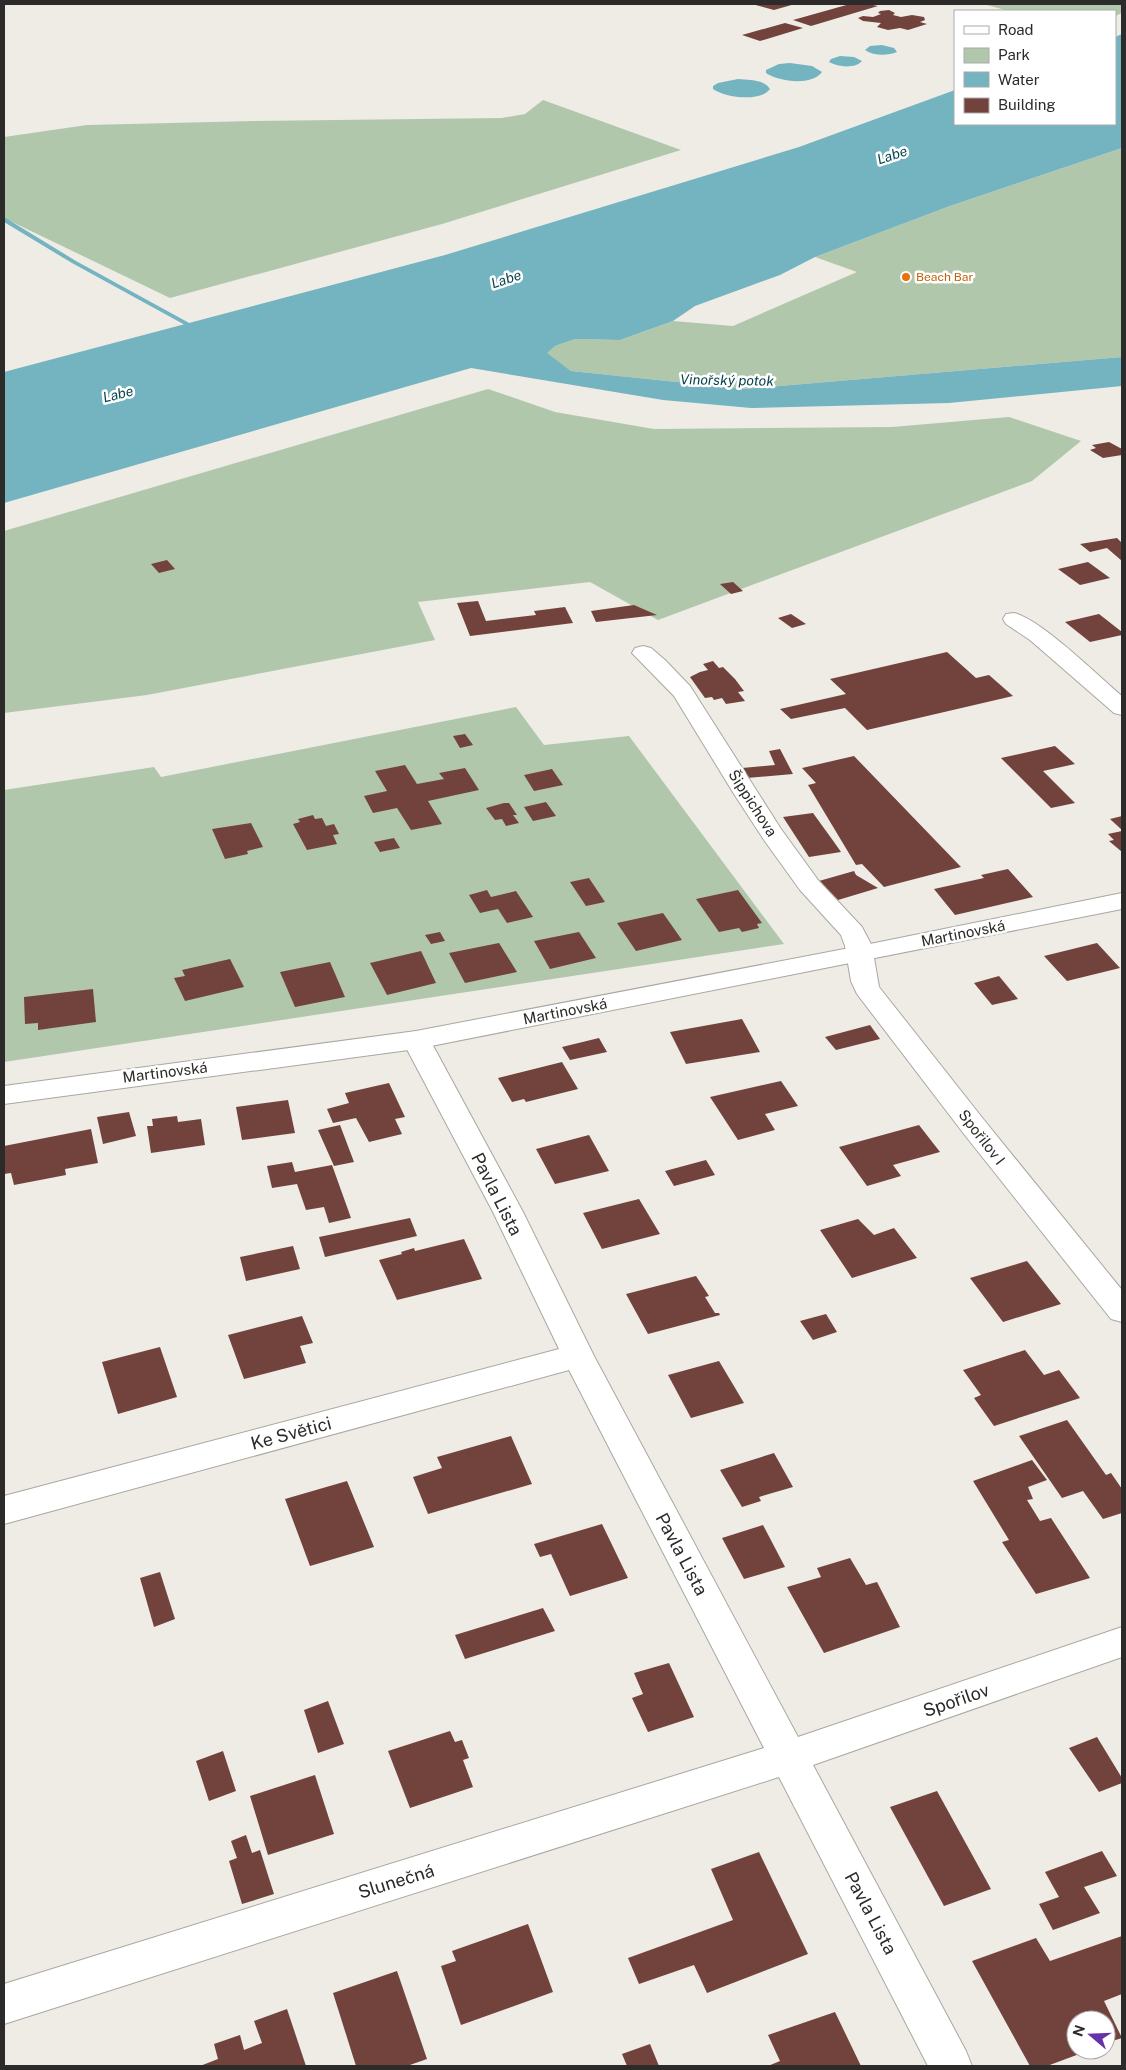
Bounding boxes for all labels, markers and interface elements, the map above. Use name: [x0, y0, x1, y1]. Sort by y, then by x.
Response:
legend: [954, 10, 1116, 125]
text: Road: [998, 21, 1034, 38]
text: Park: [998, 46, 1030, 63]
text: Water: [998, 71, 1040, 88]
text: Building: [998, 96, 1056, 113]
water label: Labe: [875, 143, 909, 167]
water label: Labe: [489, 267, 523, 291]
place label: Beach Bar: [916, 270, 973, 284]
marker: Beach Bar: [900, 271, 912, 283]
water label: Vinořský potok: [680, 371, 774, 389]
water label: Labe: [101, 382, 135, 405]
street label: Šippichova: [725, 766, 781, 840]
street label: Martinovská: [919, 917, 1007, 949]
street label: Martinovská: [521, 995, 609, 1027]
street label: Martinovská: [122, 1058, 208, 1086]
street label: Spořilov I: [955, 1106, 1009, 1168]
street label: Pavla Lista: [467, 1149, 527, 1239]
street label: Ke Světici: [248, 1412, 334, 1454]
street label: Pavla Lista: [652, 1509, 712, 1599]
street label: Spořilov: [920, 1679, 992, 1721]
street label: Slunečná: [355, 1859, 437, 1903]
street label: Pavla Lista: [841, 1868, 901, 1958]
north arrow: [1066, 2010, 1116, 2060]
text: N: [1069, 2023, 1088, 2039]

